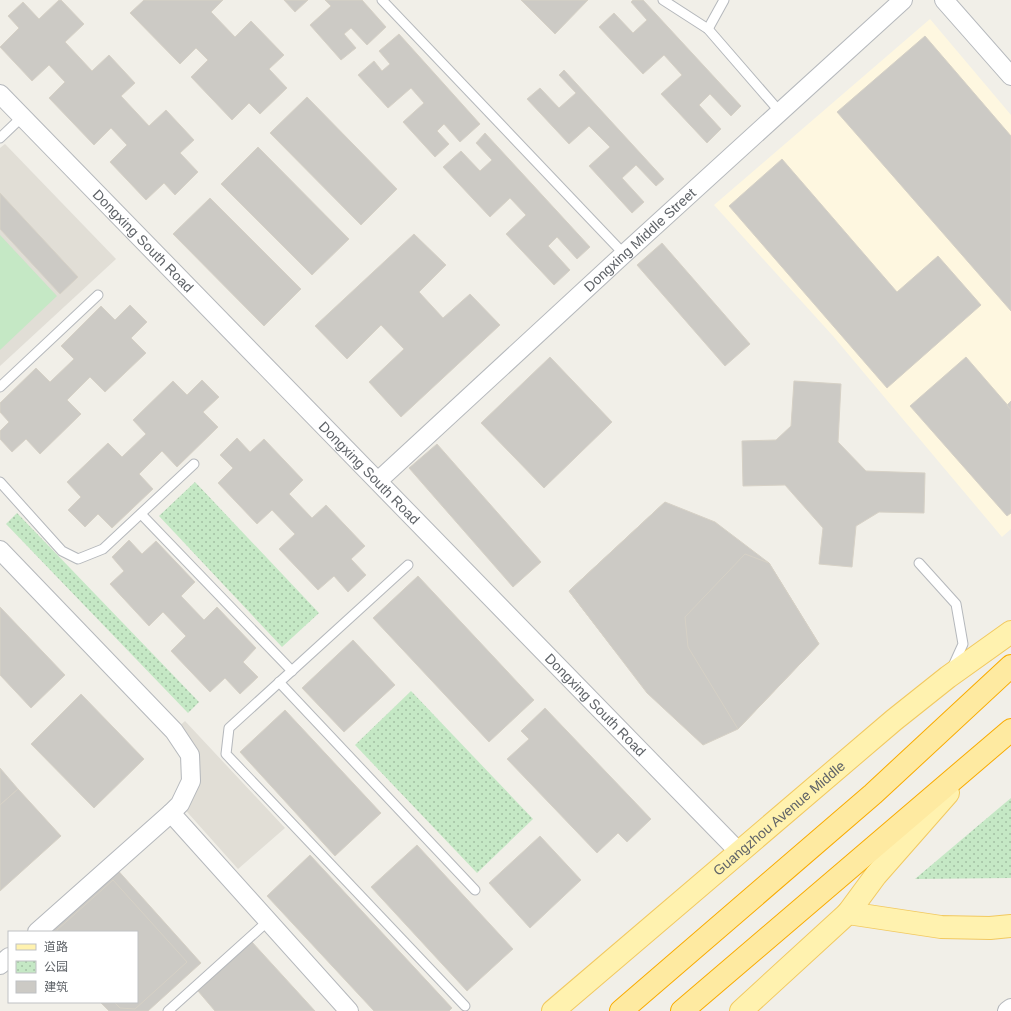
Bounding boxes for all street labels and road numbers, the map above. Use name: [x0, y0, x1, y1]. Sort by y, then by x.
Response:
street label: Dongxing Middle Street: [581, 185, 699, 295]
street label: Dongxing South Road: [90, 186, 197, 295]
street label: Dongxing South Road: [316, 418, 423, 527]
street label: Dongxing South Road: [542, 650, 649, 759]
street label: Guangzhou Avenue Middle: [710, 757, 848, 879]

